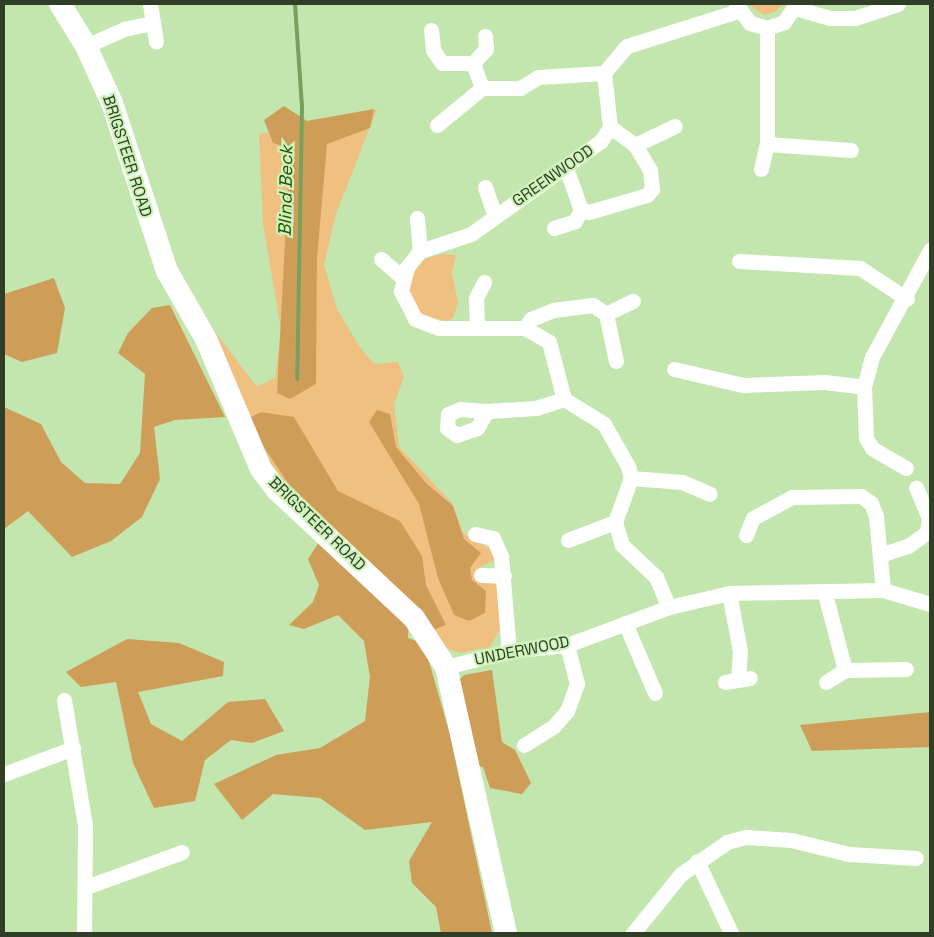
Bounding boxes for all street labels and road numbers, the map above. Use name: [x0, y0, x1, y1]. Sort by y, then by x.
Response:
street label: BRIGSTEER ROAD: [98, 92, 156, 220]
street label: GREENWOOD: [509, 141, 597, 211]
street label: BRIGSTEER ROAD: [264, 473, 370, 575]
street label: UNDERWOOD: [473, 632, 571, 670]

